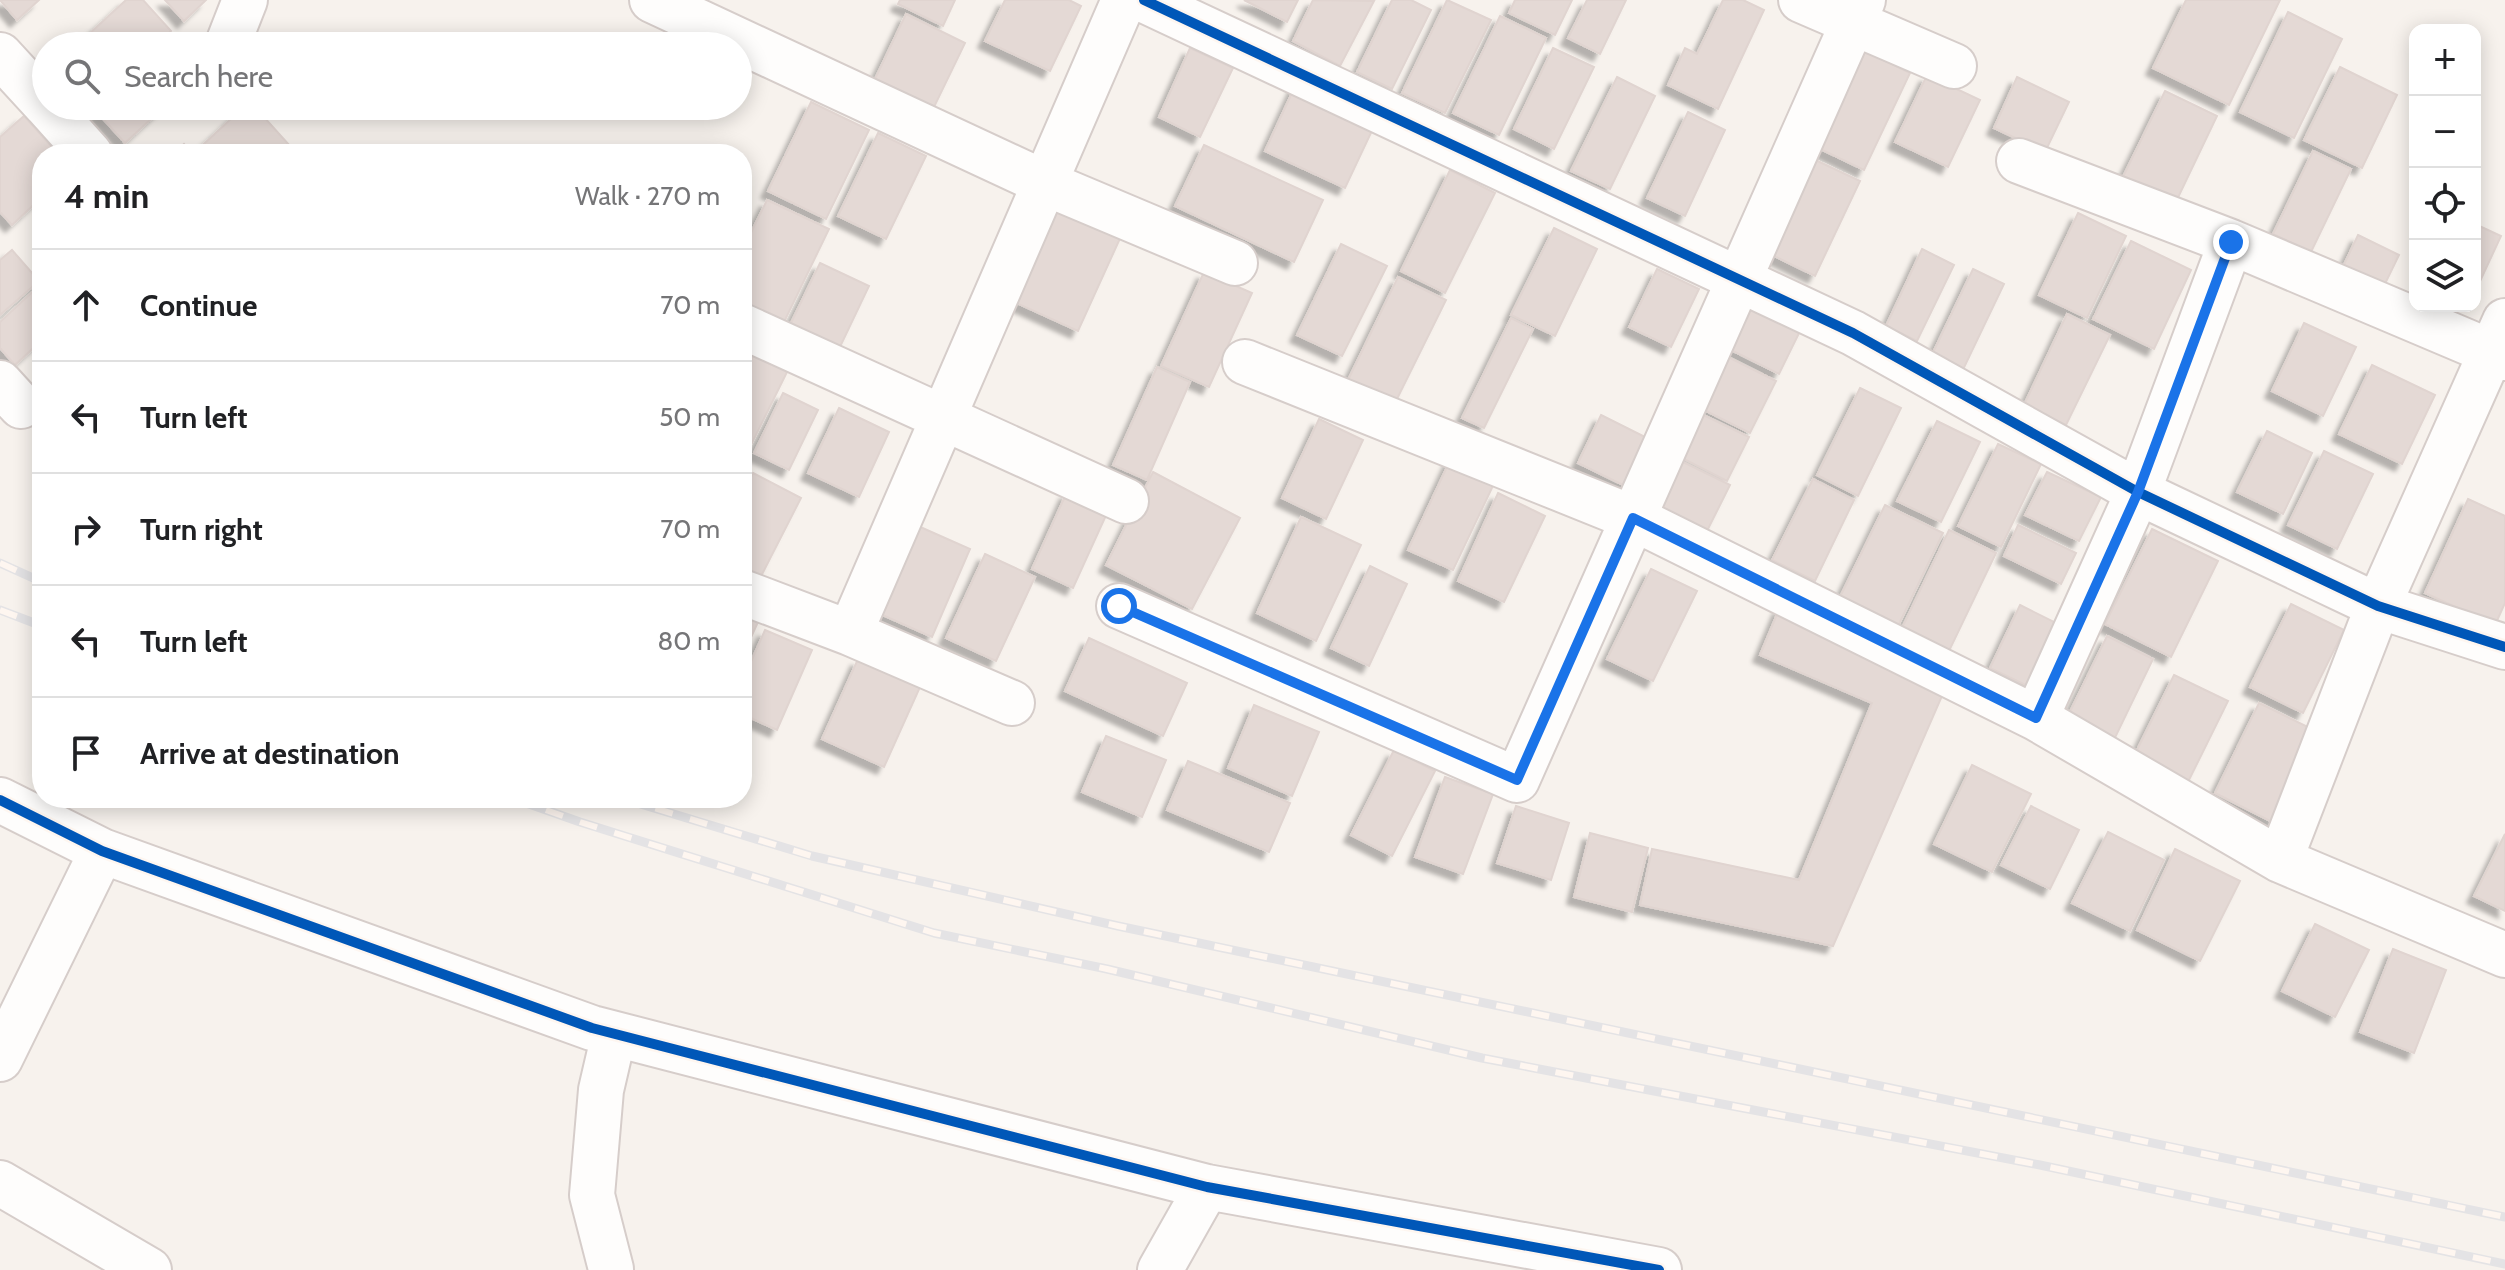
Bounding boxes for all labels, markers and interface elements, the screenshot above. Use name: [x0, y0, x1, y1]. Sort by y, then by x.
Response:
map controls: [2409, 24, 2481, 312]
button: +: [2409, 24, 2481, 96]
search box: [32, 32, 752, 120]
icon: search: [60, 54, 104, 98]
text: Search here: [124, 58, 273, 95]
button: −: [2409, 96, 2481, 168]
button: locate: [2409, 168, 2481, 240]
text: 4 min: [64, 175, 149, 217]
text: Walk · 270 m: [575, 180, 720, 212]
route end: [2213, 224, 2249, 260]
button: layers: [2409, 240, 2481, 312]
icon: ahead: [64, 283, 108, 327]
text: Continue: [140, 287, 257, 324]
text: 70 m: [660, 289, 720, 321]
icon: left: [64, 395, 108, 439]
text: Turn left: [140, 399, 248, 436]
text: 50 m: [659, 401, 720, 433]
icon: right: [64, 507, 108, 551]
text: Turn right: [140, 511, 263, 548]
text: 70 m: [660, 513, 720, 545]
route start: [1101, 588, 1137, 624]
icon: left: [64, 619, 108, 663]
text: Turn left: [140, 623, 248, 660]
text: 80 m: [657, 625, 720, 657]
icon: arrive: [64, 731, 108, 775]
text: Arrive at destination: [140, 735, 400, 772]

